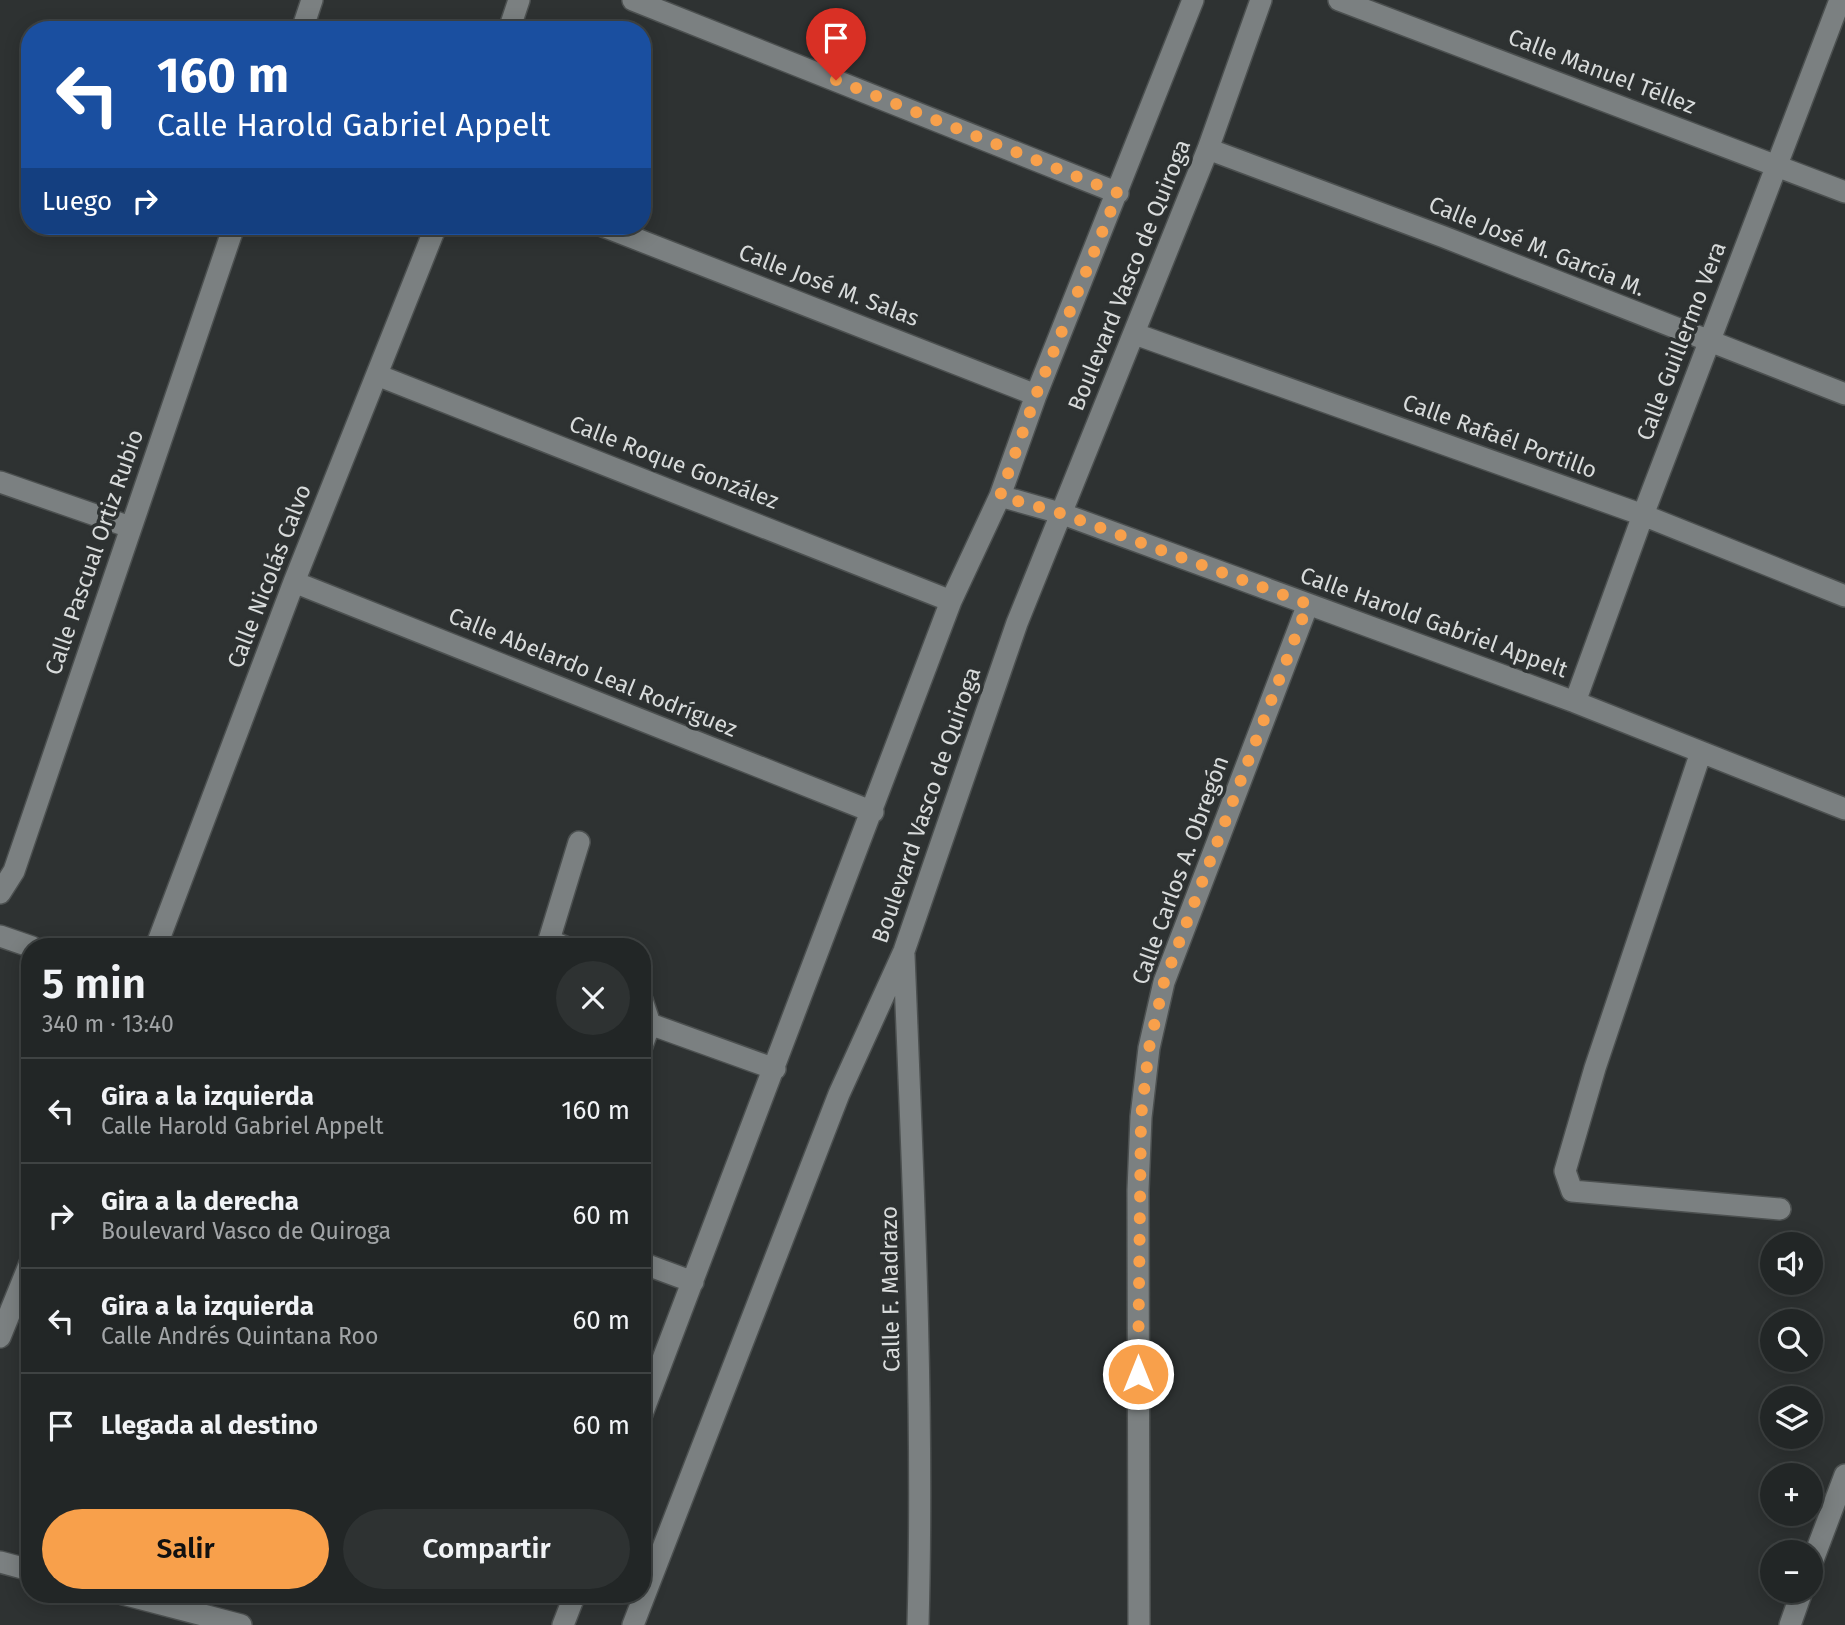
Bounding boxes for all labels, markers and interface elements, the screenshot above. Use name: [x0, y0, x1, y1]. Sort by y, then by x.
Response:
pin: [806, 8, 866, 80]
icon: arrive: [817, 19, 855, 57]
street label: Calle Manuel Téllez: [1504, 22, 1700, 120]
text: 160 m: [157, 46, 289, 105]
icon: left: [42, 49, 133, 140]
text: Calle Harold Gabriel Appelt: [157, 106, 550, 144]
street label: Boulevard Vasco de Quiroga: [1062, 135, 1196, 415]
icon: right: [126, 182, 164, 220]
text: Luego: [42, 186, 112, 217]
street label: Calle José M. García M.: [1425, 190, 1649, 302]
street label: Calle José M. Salas: [735, 238, 923, 332]
street label: Calle Guillermo Vera: [1630, 238, 1732, 444]
street label: Calle Rafaél Portillo: [1399, 388, 1601, 484]
street label: Calle Roque González: [565, 409, 783, 515]
street label: Calle Pascual Ortiz Rubio: [39, 425, 149, 679]
street label: Calle Nicolás Calvo: [221, 480, 317, 672]
street label: Calle Harold Gabriel Appelt: [1296, 561, 1572, 684]
street label: Calle Abelardo Leal Rodríguez: [445, 601, 741, 743]
street label: Boulevard Vasco de Quiroga: [866, 663, 986, 947]
street label: Calle Carlos A. Obregón: [1126, 752, 1234, 988]
text: 5 min: [42, 959, 146, 1009]
button: close: [556, 961, 630, 1035]
text: 340 m · 13:40: [42, 1010, 174, 1038]
text: Gira a la izquierda: [101, 1081, 314, 1112]
icon: left: [42, 1092, 80, 1130]
text: 160 m: [561, 1095, 630, 1126]
text: Calle Harold Gabriel Appelt: [101, 1112, 384, 1140]
text: Gira a la derecha: [101, 1186, 299, 1217]
icon: right: [42, 1197, 80, 1235]
text: 60 m: [572, 1200, 630, 1231]
street label: Calle F. Madrazo: [875, 1206, 905, 1372]
text: Boulevard Vasco de Quiroga: [101, 1217, 391, 1245]
map controls: [1760, 1232, 1823, 1603]
button: sound: [1760, 1232, 1823, 1295]
text: Gira a la izquierda: [101, 1291, 314, 1322]
icon: left: [42, 1302, 80, 1340]
text: 60 m: [572, 1305, 630, 1336]
button: search: [1760, 1309, 1823, 1372]
text: Calle Andrés Quintana Roo: [101, 1322, 378, 1350]
position arrow: [1101, 1337, 1175, 1411]
button: layers: [1760, 1386, 1823, 1449]
icon: arrive: [42, 1407, 80, 1445]
text: Llegada al destino: [101, 1410, 318, 1441]
text: 60 m: [572, 1410, 630, 1441]
button: +: [1760, 1463, 1823, 1526]
button: Salir: [42, 1509, 329, 1589]
button: Compartir: [343, 1509, 630, 1589]
button: −: [1760, 1540, 1823, 1603]

